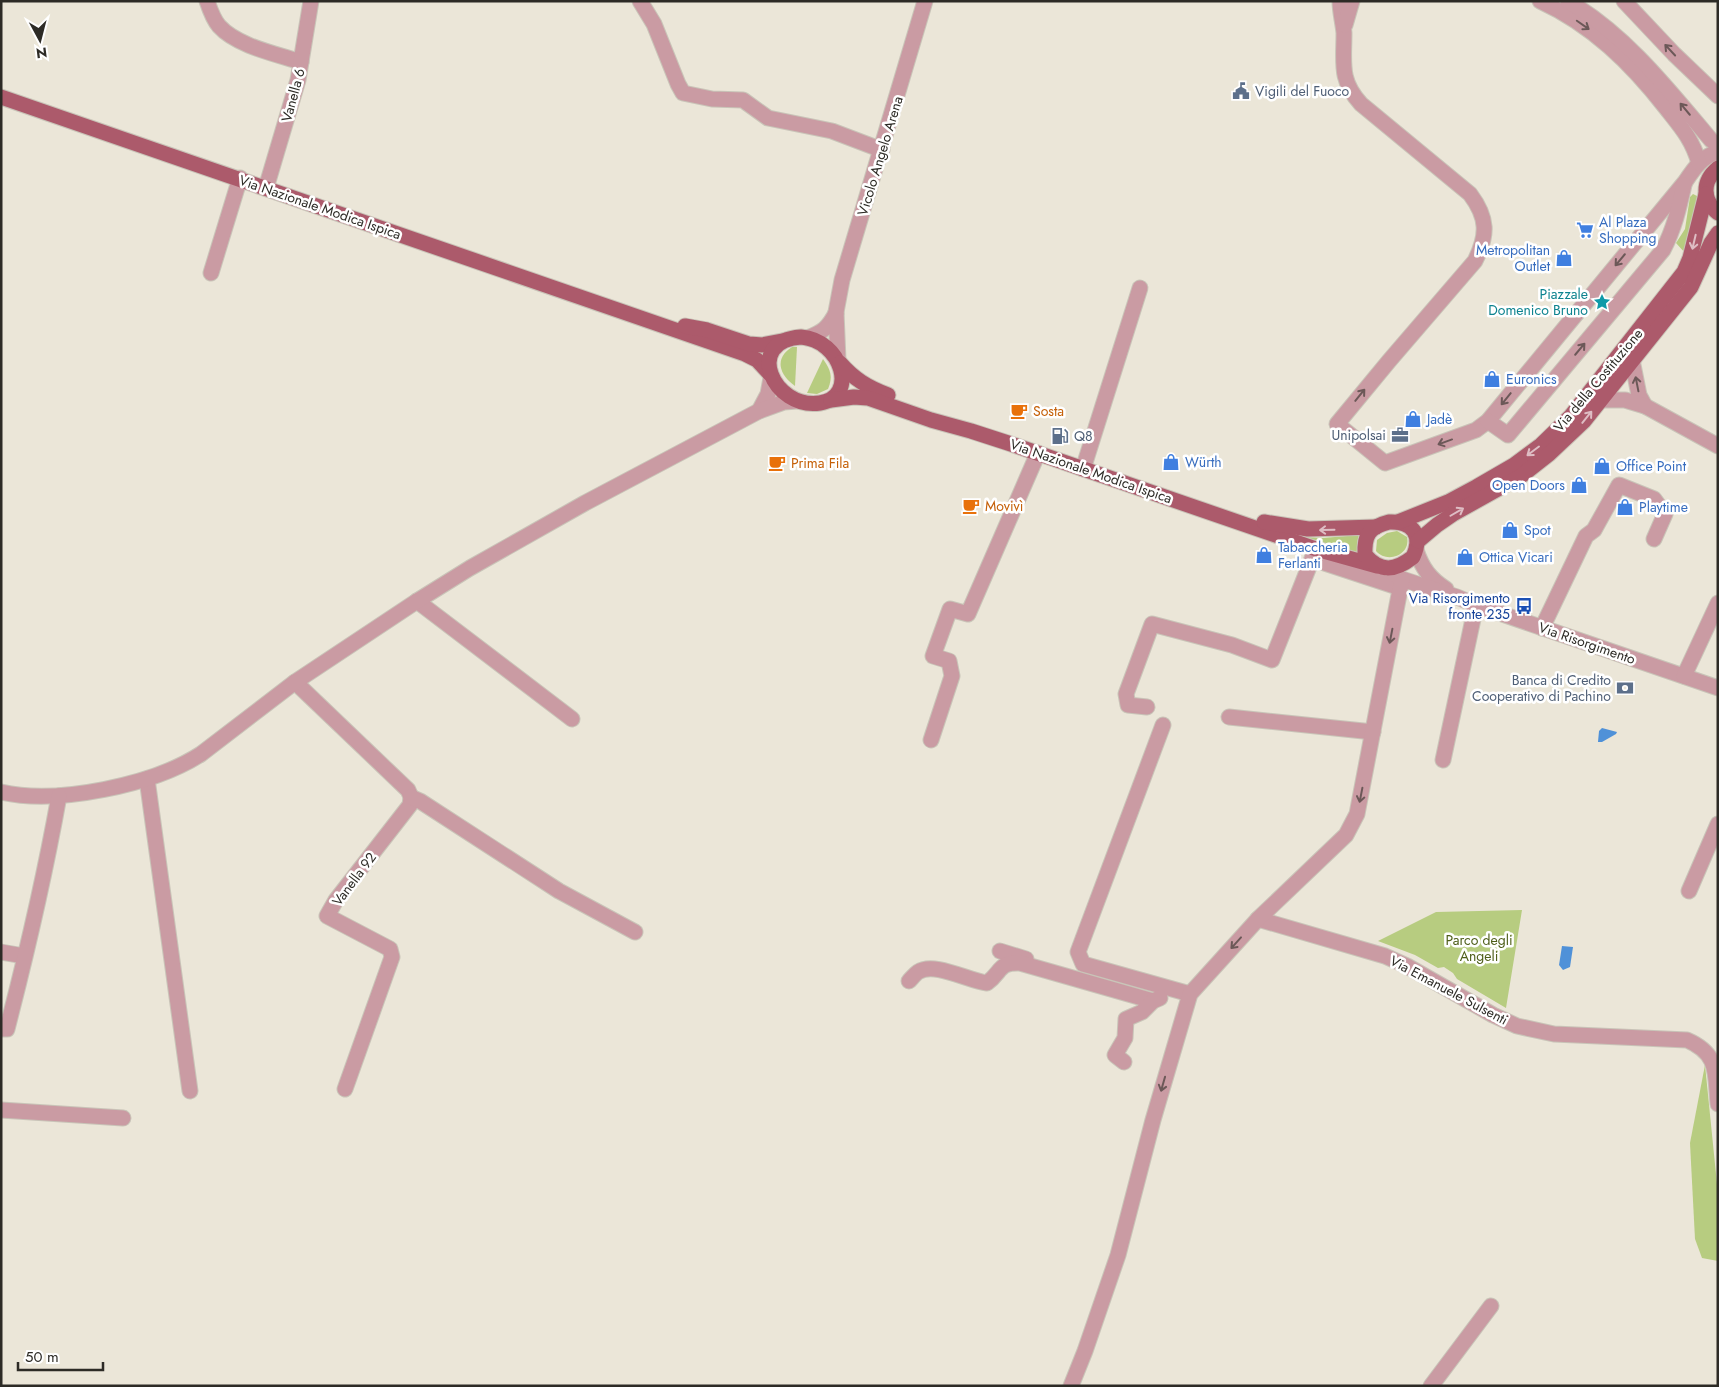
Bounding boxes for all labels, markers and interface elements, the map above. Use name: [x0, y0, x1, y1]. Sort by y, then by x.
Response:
north arrow: [15, 15, 65, 65]
one-way arrow: [1575, 20, 1589, 30]
text: N: [35, 42, 48, 64]
one-way arrow: [1664, 44, 1676, 57]
street label: Vanella 6: [276, 66, 310, 124]
public building icon: Vigili del Fuoco: [1231, 81, 1251, 101]
place label: Vigili del Fuoco: [1255, 81, 1350, 101]
street label: Vicolo Angelo Arena: [852, 94, 908, 218]
one-way arrow: [1679, 103, 1690, 116]
street label: Via Nazionale Modica Ispica: [236, 170, 404, 244]
place label: Al Plaza Shopping: [1599, 212, 1657, 248]
supermarket icon: Al Plaza Shopping: [1575, 220, 1595, 240]
one-way arrow: [1689, 233, 1698, 249]
place label: Metropolitan Outlet: [1476, 240, 1551, 276]
shop icon: Metropolitan Outlet: [1554, 248, 1574, 268]
one-way arrow: [1614, 254, 1626, 267]
place label: Piazzale Domenico Bruno: [1488, 284, 1588, 320]
place icon: Piazzale Domenico Bruno: [1592, 292, 1612, 312]
street label: Via della Costituzione: [1549, 324, 1647, 436]
one-way arrow: [1575, 342, 1586, 355]
shop icon: Euronics: [1482, 369, 1502, 389]
place label: Euronics: [1506, 369, 1557, 389]
one-way arrow: [1631, 376, 1641, 392]
one-way arrow: [1355, 389, 1366, 402]
one-way arrow: [1500, 393, 1511, 406]
cafe icon: Sosta: [1009, 401, 1029, 421]
place label: Sosta: [1033, 401, 1064, 421]
shop icon: Jadè: [1403, 409, 1423, 429]
place label: Jadè: [1425, 409, 1452, 429]
one-way arrow: [1581, 411, 1592, 424]
place label: Unipolsai: [1331, 425, 1386, 445]
office icon: Unipolsai: [1390, 425, 1410, 445]
fuel station icon: Q8: [1050, 426, 1070, 446]
place label: Q8: [1074, 426, 1093, 446]
street label: Via Nazionale Modica Ispica: [1007, 434, 1175, 508]
one-way arrow: [1437, 438, 1453, 447]
one-way arrow: [1527, 446, 1540, 457]
shop icon: Würth: [1161, 452, 1181, 472]
place label: Würth: [1185, 452, 1222, 472]
cafe icon: Prima Fila: [767, 453, 787, 473]
place label: Prima Fila: [791, 453, 849, 473]
shop icon: Office Point: [1592, 456, 1612, 476]
place label: Office Point: [1616, 456, 1687, 476]
place label: Open Doors: [1492, 475, 1565, 495]
shop icon: Open Doors: [1569, 475, 1589, 495]
cafe icon: Movivì: [961, 496, 981, 516]
place label: Movivì: [985, 496, 1023, 516]
shop icon: Playtime: [1615, 497, 1635, 517]
place label: Playtime: [1639, 497, 1688, 517]
one-way arrow: [1449, 507, 1463, 517]
shop icon: Spot: [1500, 520, 1520, 540]
place label: Spot: [1524, 520, 1551, 540]
one-way arrow: [1319, 525, 1335, 534]
place label: Tabaccheria Ferlanti: [1278, 537, 1348, 573]
shop icon: Tabaccheria Ferlanti: [1254, 545, 1274, 565]
shop icon: Ottica Vicari: [1455, 547, 1475, 567]
place label: Ottica Vicari: [1479, 547, 1553, 567]
place label: Via Risorgimento fronte 235: [1409, 588, 1510, 624]
bus stop icon: Via Risorgimento fronte 235: [1514, 596, 1534, 616]
street label: Via Risorgimento: [1536, 617, 1638, 669]
one-way arrow: [1386, 627, 1396, 643]
place label: Banca di Credito Cooperativo di Pachino: [1472, 670, 1611, 706]
bank icon: Banca di Credito Cooperativo di Pachino: [1615, 678, 1635, 698]
one-way arrow: [1355, 787, 1365, 803]
street label: Vanella 92: [327, 848, 381, 910]
park label: Parco degli Angeli: [1445, 930, 1513, 966]
one-way arrow: [1230, 937, 1242, 950]
street label: Via Emanuele Sulsenti: [1386, 950, 1512, 1030]
one-way arrow: [1158, 1076, 1167, 1092]
scale bar: [18, 1340, 102, 1372]
text: 50 m: [25, 1346, 59, 1368]

